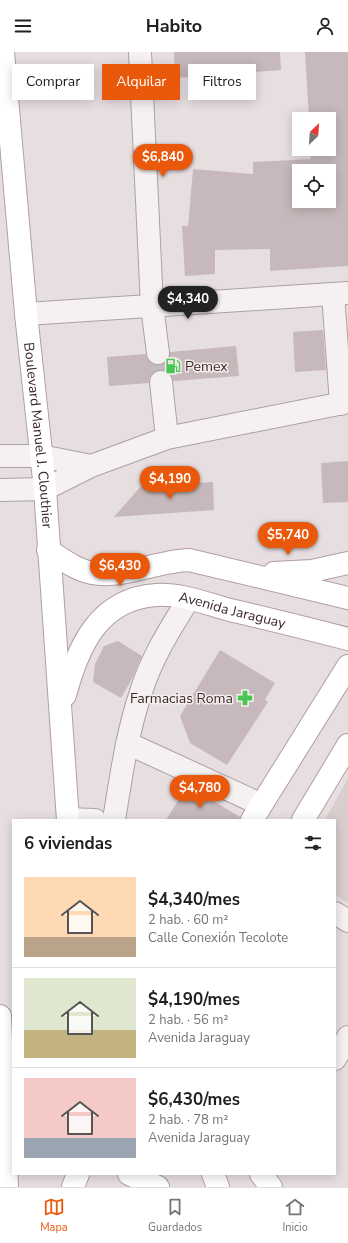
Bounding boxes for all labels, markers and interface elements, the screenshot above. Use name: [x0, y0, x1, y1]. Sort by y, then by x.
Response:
text: Habito: [146, 14, 202, 38]
icon: menu: [12, 15, 34, 37]
icon: person: [314, 15, 336, 37]
chip: Comprar: [12, 64, 94, 100]
chip: Alquilar: [102, 64, 180, 100]
chip: Filtros: [188, 64, 256, 100]
north arrow: [292, 112, 336, 156]
map controls: [292, 112, 336, 208]
pin: $6,840: [130, 144, 196, 178]
text: $6,840: [142, 148, 184, 166]
button: locate: [292, 164, 336, 208]
pin: $4,340: [155, 286, 221, 320]
text: $4,340: [167, 290, 209, 308]
street label: Boulevard Manuel J. Clouthier: [20, 341, 57, 529]
fuel station icon: Pemex: [164, 357, 182, 375]
place label: Pemex: [185, 357, 228, 376]
pin: $4,190: [137, 466, 203, 500]
text: $4,190: [149, 470, 191, 488]
pin: $5,740: [255, 522, 321, 556]
text: $5,740: [267, 526, 309, 544]
pin: $6,430: [87, 553, 153, 587]
text: $6,430: [99, 557, 141, 575]
street label: Avenida Jaraguay: [177, 587, 288, 633]
place label: Farmacias Roma: [130, 689, 233, 708]
pharmacy icon: Farmacias Roma: [236, 689, 254, 707]
pin: $4,780: [167, 775, 233, 809]
text: $4,780: [179, 779, 221, 797]
text: 6 viviendas: [24, 832, 112, 855]
icon: filters: [302, 832, 324, 854]
text: $4,340/mes: [148, 888, 240, 911]
icon: home: [56, 893, 104, 941]
text: 2 hab. · 60 m²: [148, 911, 228, 929]
text: Calle Conexión Tecolote: [148, 929, 288, 947]
text: $4,190/mes: [148, 988, 240, 1011]
icon: home: [56, 994, 104, 1042]
text: 2 hab. · 56 m²: [148, 1011, 228, 1029]
text: Avenida Jaraguay: [148, 1029, 250, 1047]
text: $6,430/mes: [148, 1088, 240, 1111]
icon: home: [56, 1094, 104, 1142]
text: 2 hab. · 78 m²: [148, 1111, 228, 1129]
text: Avenida Jaraguay: [148, 1129, 250, 1147]
tab: Mapa: [40, 1196, 68, 1235]
tab: Guardados: [148, 1196, 202, 1235]
tab: Inicio: [282, 1196, 308, 1235]

